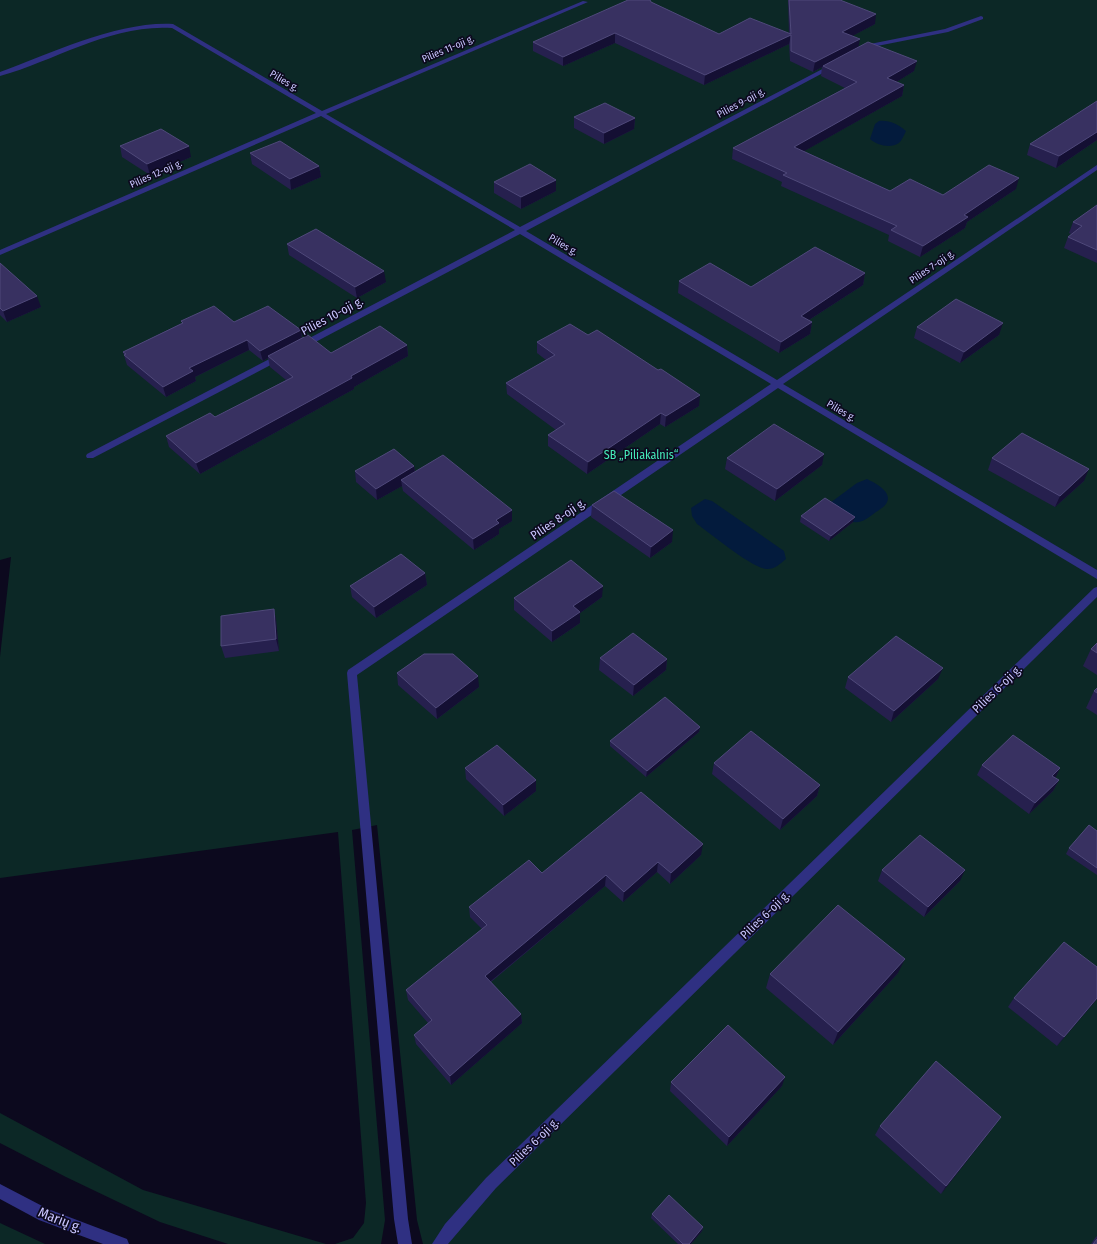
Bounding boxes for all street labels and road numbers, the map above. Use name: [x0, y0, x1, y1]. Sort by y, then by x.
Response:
street label: Pilies 11-oji g.: [420, 33, 476, 65]
street label: Pilies g.: [267, 68, 301, 94]
street label: Pilies 9-oji g.: [715, 85, 767, 121]
street label: Pilies 12-oji g.: [128, 157, 184, 191]
street label: Pilies g.: [546, 232, 580, 258]
street label: Pilies 7-oji g.: [907, 248, 957, 286]
street label: Pilies 10-oji g.: [299, 294, 366, 338]
street label: Pilies g.: [824, 398, 858, 424]
street label: Pilies 8-oji g.: [528, 495, 588, 542]
street label: Pilies 6-oji g.: [969, 662, 1025, 716]
street label: Pilies 6-oji g.: [737, 888, 793, 942]
street label: Pilies 6-oji g.: [506, 1115, 562, 1169]
street label: Marių g.: [36, 1204, 84, 1236]

